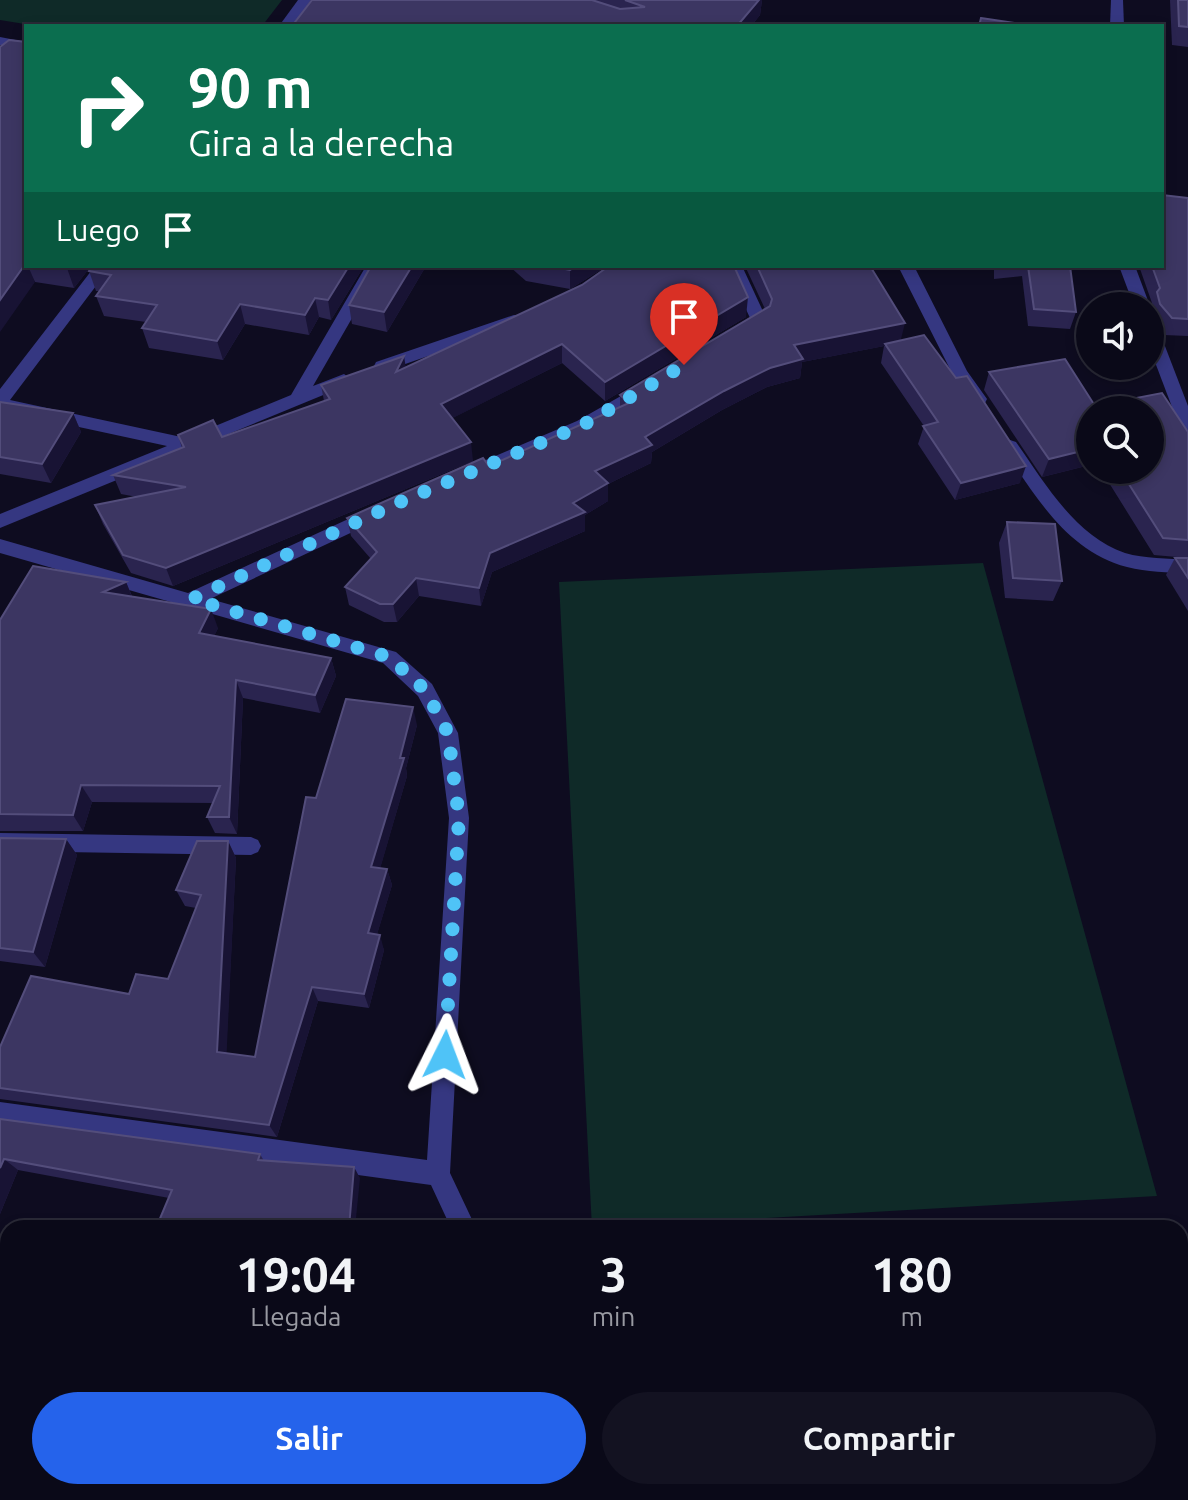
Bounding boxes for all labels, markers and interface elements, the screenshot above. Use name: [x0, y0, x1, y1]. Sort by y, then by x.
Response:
icon: right: [56, 56, 160, 160]
text: 90 m: [188, 56, 313, 119]
text: Gira a la derecha: [188, 122, 454, 163]
icon: arrive: [156, 208, 200, 252]
text: Luego: [56, 213, 140, 247]
pin: [650, 283, 718, 365]
map controls: [1076, 292, 1164, 484]
button: sound: [1076, 292, 1164, 380]
icon: arrive: [662, 295, 706, 339]
button: search: [1076, 396, 1164, 484]
position arrow: [403, 1013, 487, 1097]
text: 19:04: [236, 1247, 356, 1301]
text: 3: [600, 1247, 627, 1301]
text: 180: [871, 1247, 952, 1301]
text: Llegada: [250, 1302, 341, 1331]
text: min: [592, 1302, 635, 1331]
text: m: [900, 1302, 923, 1331]
button: Salir: [32, 1392, 586, 1484]
button: Compartir: [602, 1392, 1156, 1484]

